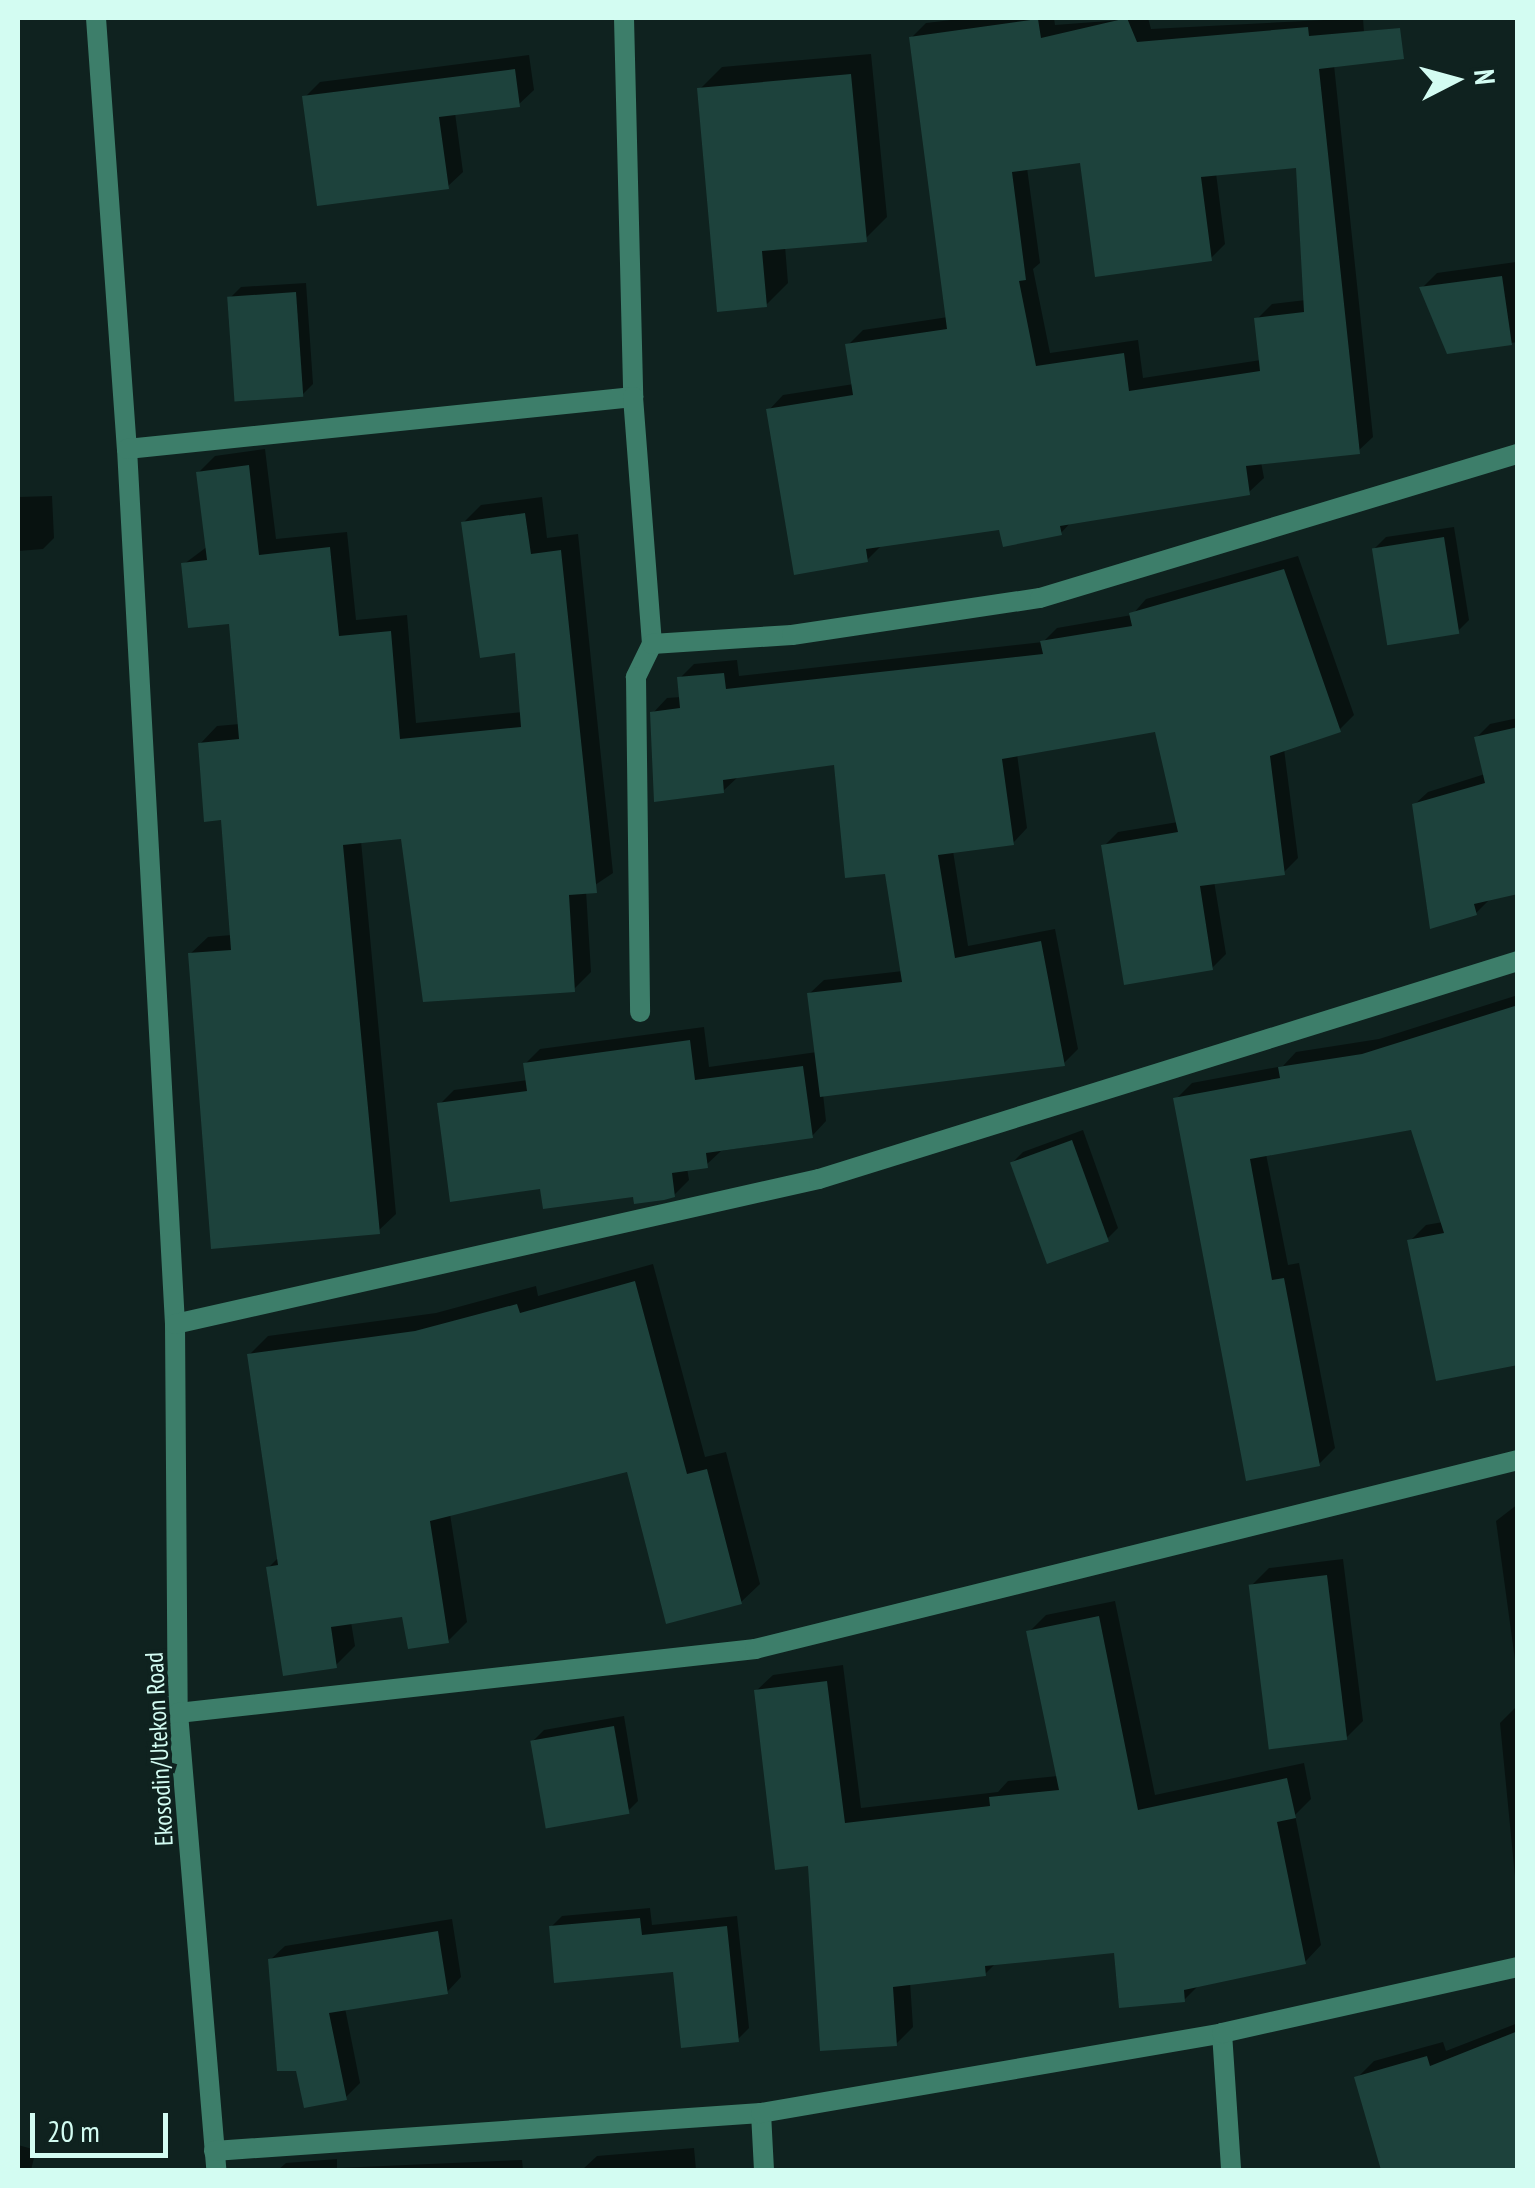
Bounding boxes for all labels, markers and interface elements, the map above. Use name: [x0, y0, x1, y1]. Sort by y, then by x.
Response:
north arrow: [1405, 30, 1505, 130]
text: N: [1466, 67, 1505, 86]
street label: Ekosodin/Utekon Road: [139, 1651, 179, 1847]
scale bar: [35, 2093, 172, 2155]
text: 20 m: [47, 2111, 100, 2150]

